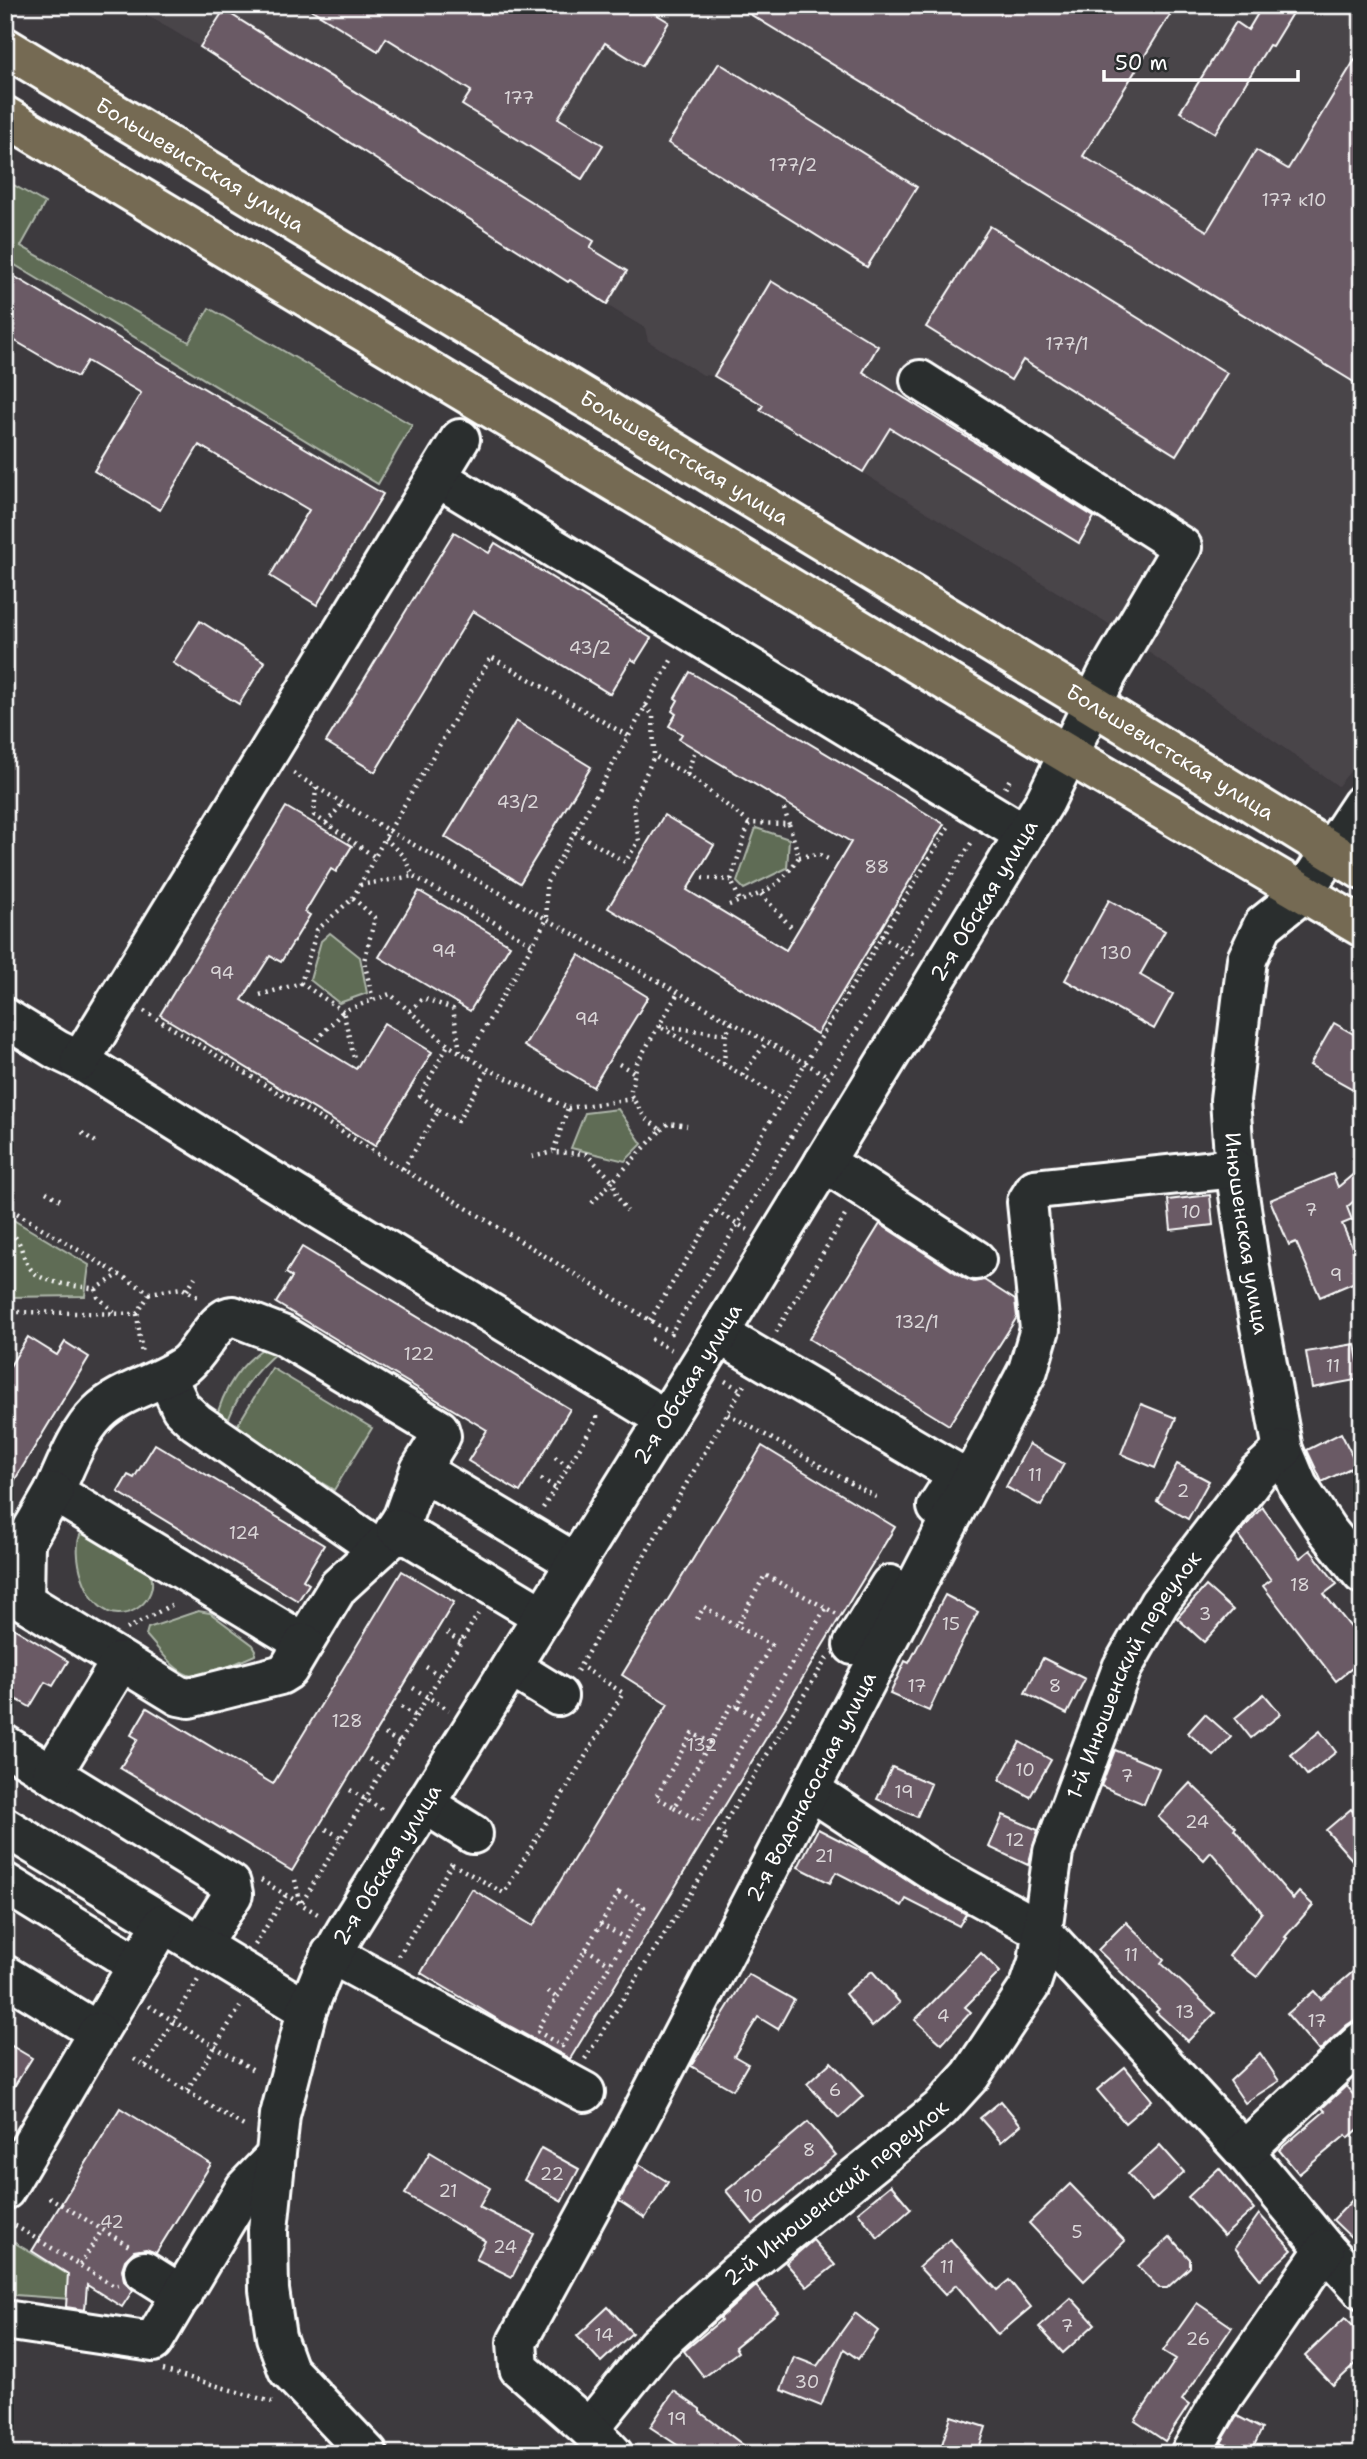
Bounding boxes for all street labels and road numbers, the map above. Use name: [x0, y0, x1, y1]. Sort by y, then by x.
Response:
street label: Большевистская улица: [90, 91, 310, 239]
street label: Большевистская улица: [575, 384, 794, 532]
street label: Большевистская улица: [1061, 678, 1280, 827]
street label: 2-я Обская улица: [924, 814, 1044, 987]
street label: Инюшенская улица: [1218, 1131, 1275, 1337]
street label: 2-я Обская улица: [627, 1298, 748, 1470]
street label: 1-й Инюшенский переулок: [1060, 1545, 1208, 1803]
street label: 2-я Водонасосная улица: [740, 1667, 883, 1907]
street label: 2-я Обская улица: [326, 1779, 448, 1950]
street label: 2-й Инюшенский переулок: [718, 2095, 955, 2292]

